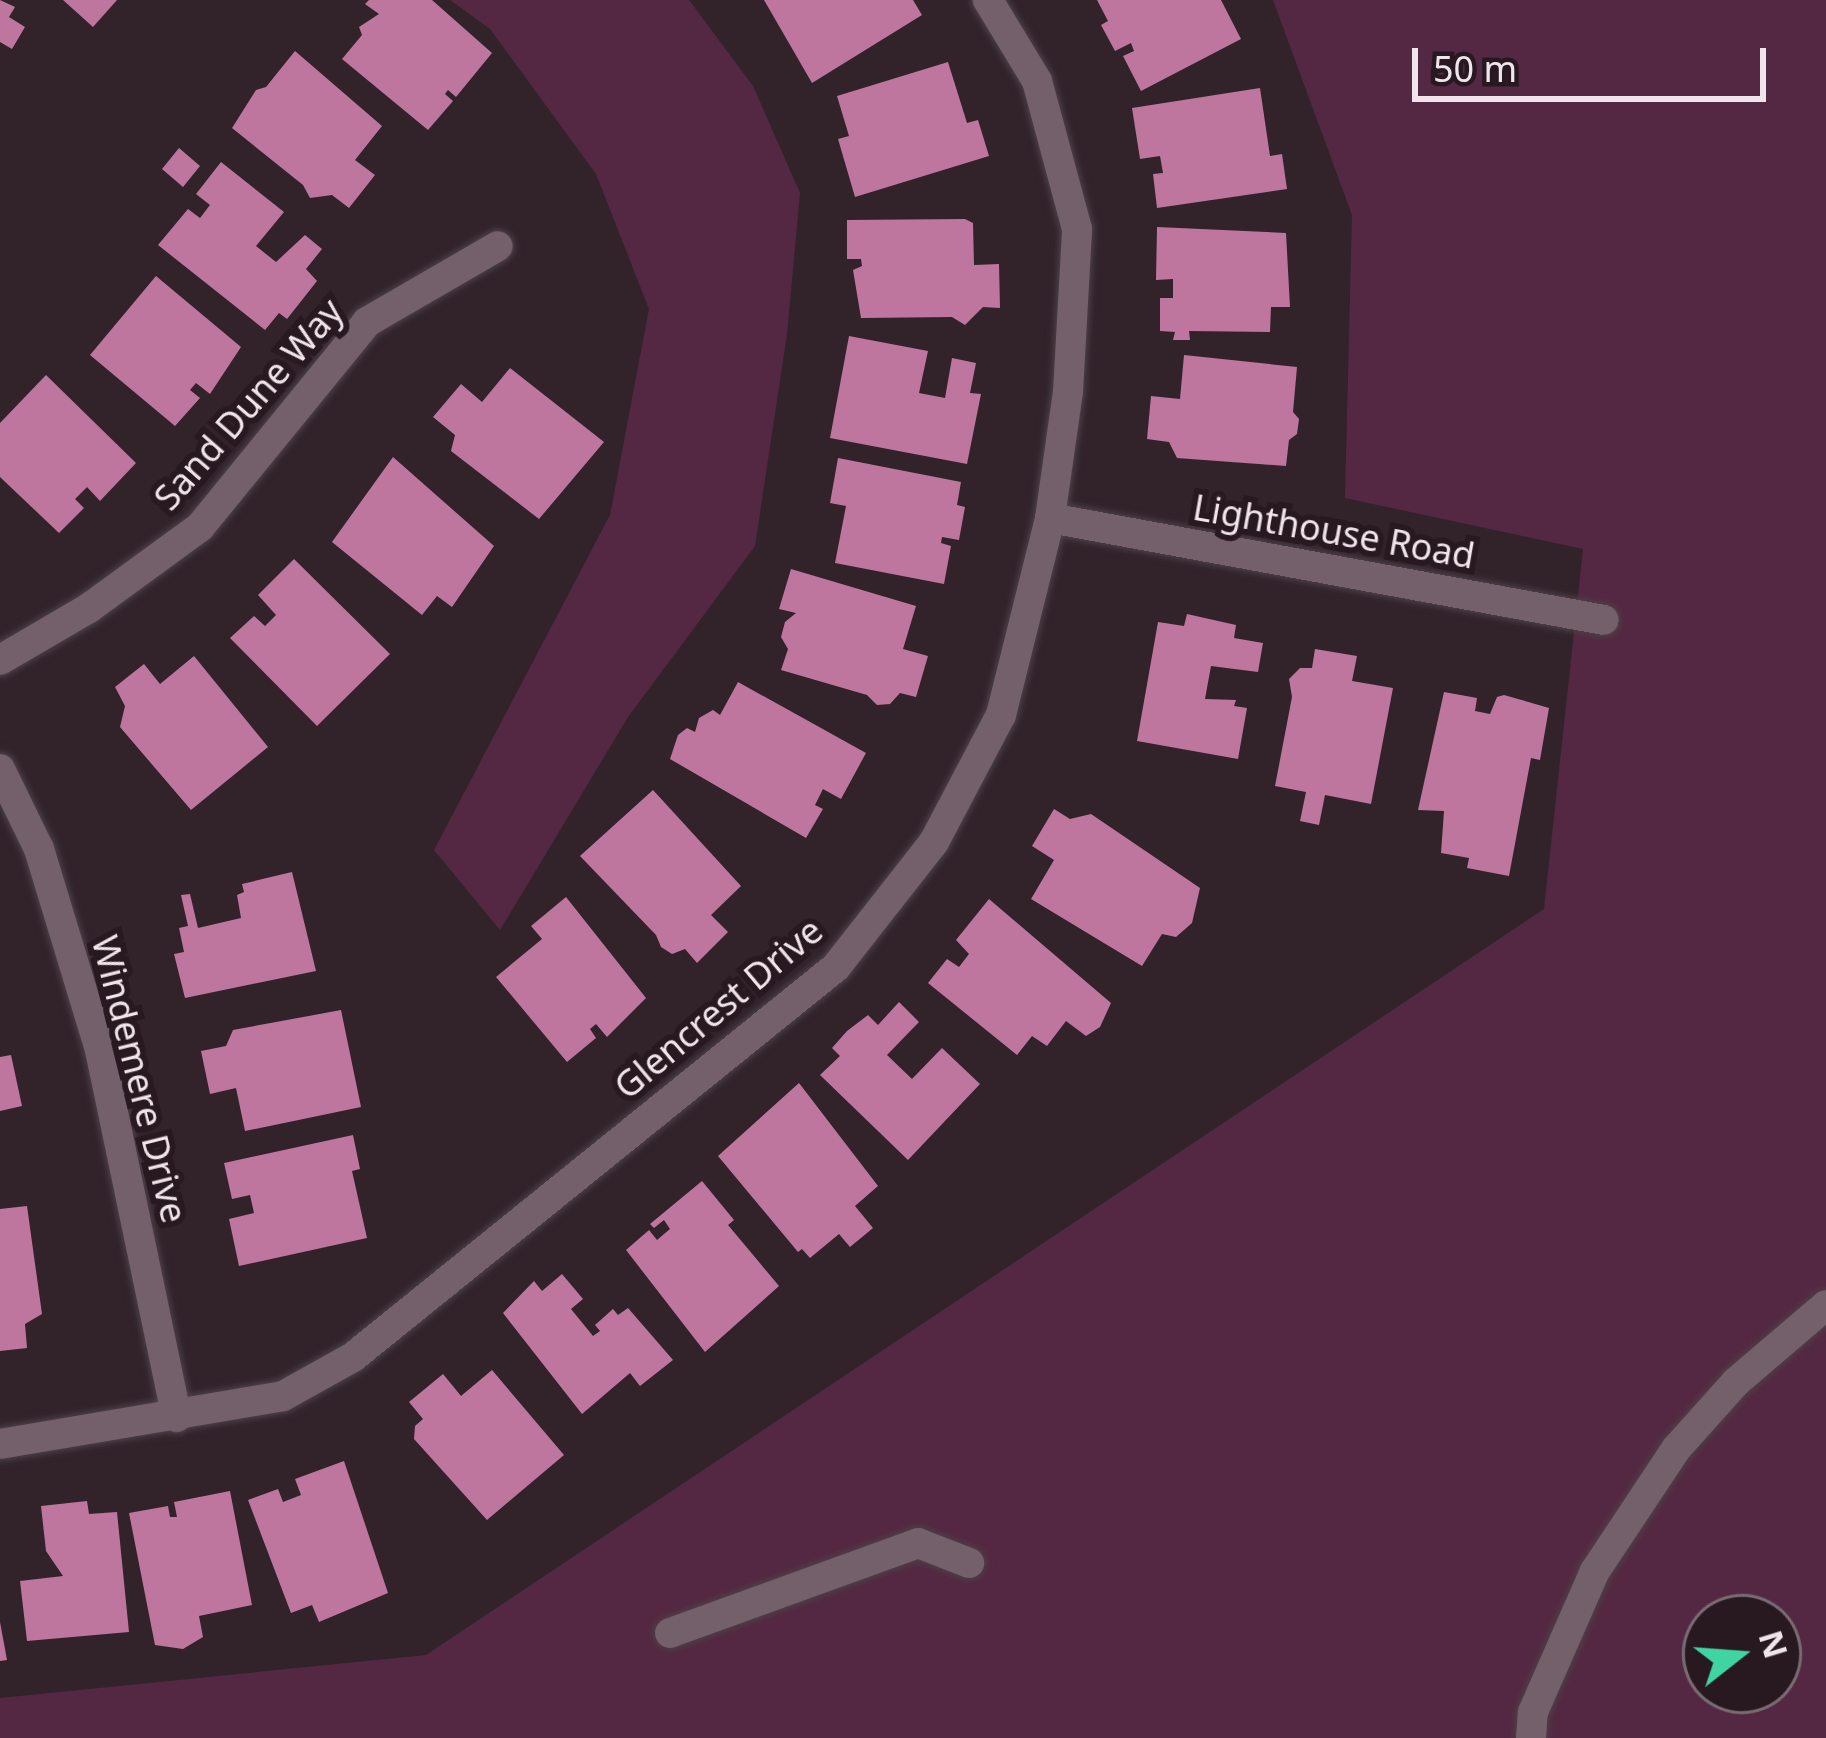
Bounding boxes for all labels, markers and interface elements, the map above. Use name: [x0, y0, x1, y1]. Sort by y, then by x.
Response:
scale bar: [1418, 24, 1772, 98]
text: 50 m: [1433, 44, 1517, 93]
street label: Sand Dune Way: [145, 290, 351, 518]
street label: Lighthouse Road: [1190, 485, 1478, 577]
street label: Glencrest Drive: [605, 908, 831, 1108]
street label: Windemere Drive: [83, 931, 197, 1227]
north arrow: [1682, 1594, 1802, 1714]
text: N: [1749, 1625, 1799, 1664]

